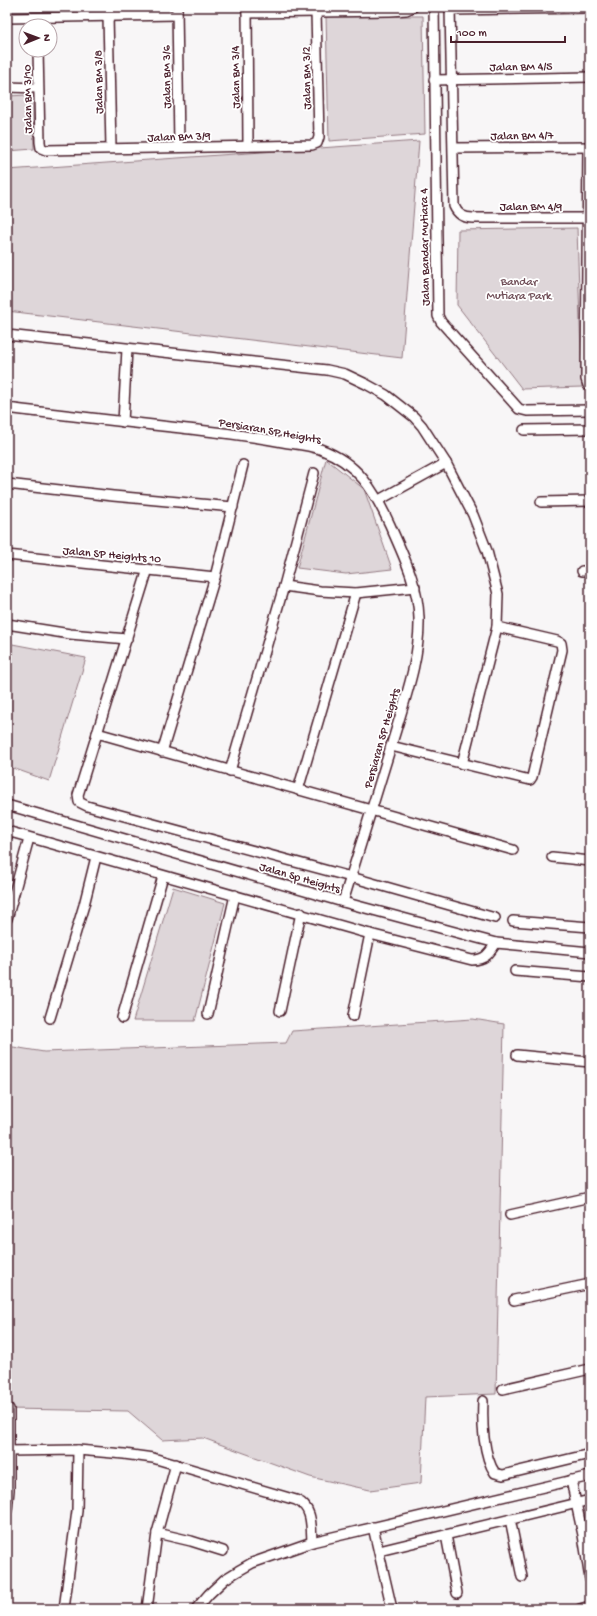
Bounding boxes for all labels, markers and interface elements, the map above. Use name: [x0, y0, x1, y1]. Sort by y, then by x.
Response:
north arrow: [18, 18, 58, 58]
scale bar: [451, 18, 565, 44]
text: 100 m: [456, 27, 487, 41]
text: N: [40, 34, 52, 42]
street label: Jalan BM 3/6: [160, 44, 176, 109]
street label: Jalan BM 3/4: [229, 45, 245, 109]
street label: Jalan BM 3/2: [300, 46, 316, 110]
street label: Jalan BM 3/8: [92, 49, 108, 114]
street label: Jalan BM 4/5: [489, 60, 553, 76]
street label: Jalan BM 3/10: [21, 64, 37, 134]
street label: Jalan BM 4/7: [490, 129, 554, 145]
street label: Jalan BM 3/9: [147, 130, 211, 146]
street label: Jalan Bandar Mutiara 4: [418, 188, 434, 306]
street label: Jalan BM 4/9: [500, 201, 562, 215]
park label: Bandar Mutiara Park: [487, 276, 553, 304]
street label: Persiaran SP Heights: [217, 416, 322, 448]
street label: Jalan SP Heights 10: [62, 545, 162, 567]
street label: Persiaran SP Heights: [362, 686, 404, 791]
street label: Jalan Sp Heights: [257, 861, 342, 897]

